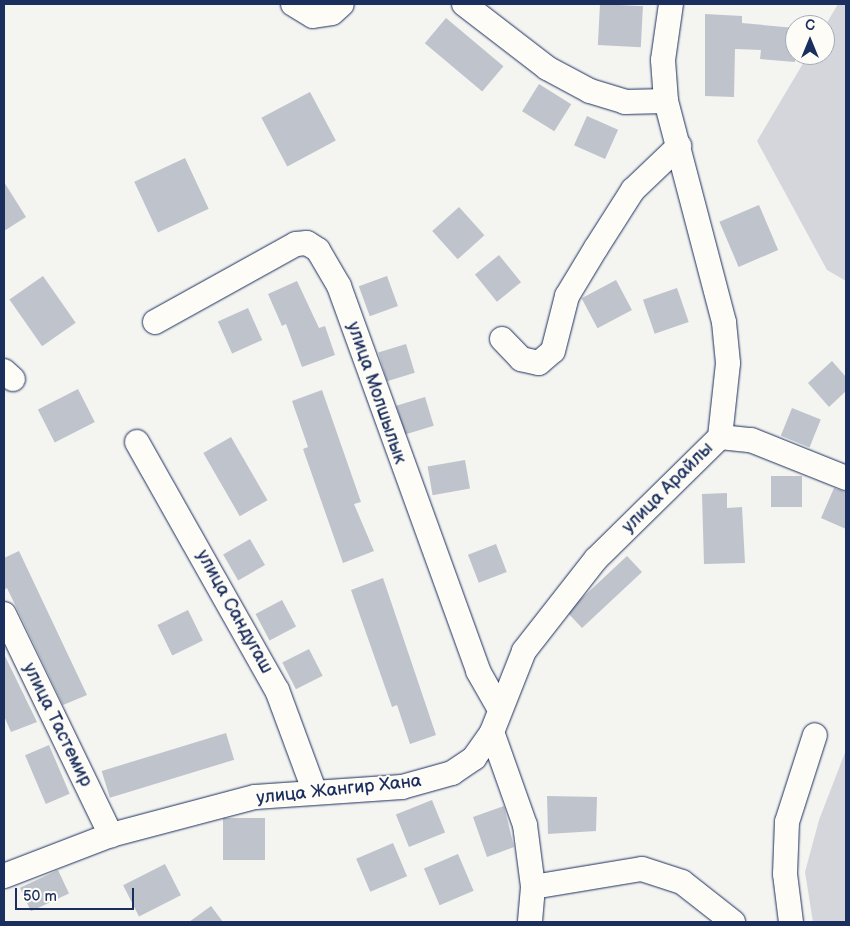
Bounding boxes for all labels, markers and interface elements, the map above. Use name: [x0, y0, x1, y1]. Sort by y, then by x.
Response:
north arrow: [785, 15, 835, 65]
text: С: [805, 17, 815, 34]
street label: улица Молшылык: [342, 319, 410, 467]
street label: улица Арайлы: [618, 438, 718, 538]
street label: улица Сандугаш: [191, 546, 277, 678]
street label: улица Тастемир: [18, 660, 96, 790]
street label: улица Жангир Хана: [255, 771, 423, 809]
scale bar: [18, 878, 136, 910]
text: 50 m: [23, 887, 57, 906]

